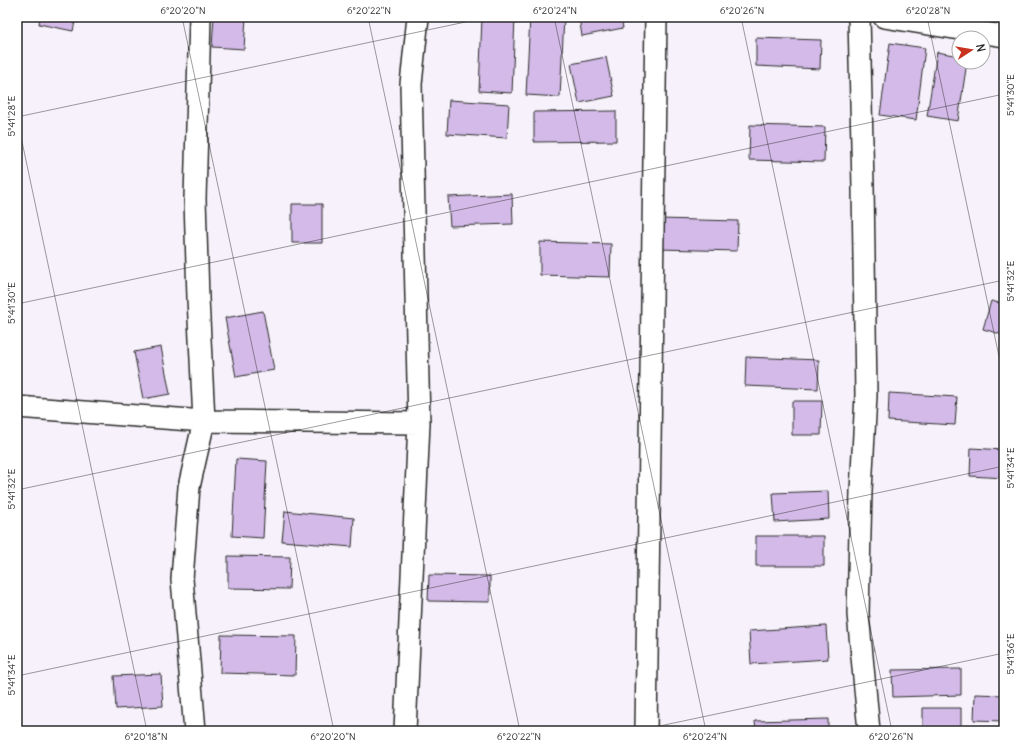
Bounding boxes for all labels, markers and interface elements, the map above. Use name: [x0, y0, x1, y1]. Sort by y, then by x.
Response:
text: 6°20'20"N: [160, 4, 206, 17]
text: 6°20'22"N: [347, 4, 391, 17]
text: 6°20'24"N: [533, 4, 577, 17]
text: 6°20'26"N: [720, 4, 764, 17]
text: 6°20'28"N: [906, 4, 950, 17]
north arrow: [951, 30, 991, 70]
text: N: [973, 43, 988, 53]
text: 5°41'30"E: [1004, 74, 1017, 116]
text: 5°41'28"E: [5, 95, 18, 136]
text: 5°41'32"E: [1004, 260, 1017, 301]
text: 5°41'30"E: [5, 282, 18, 324]
text: 5°41'34"E: [1004, 447, 1017, 489]
text: 5°41'32"E: [5, 468, 18, 509]
text: 5°41'36"E: [1004, 633, 1017, 675]
text: 5°41'34"E: [5, 654, 18, 696]
text: 6°20'18"N: [124, 730, 168, 743]
text: 6°20'20"N: [310, 730, 356, 743]
text: 6°20'22"N: [497, 730, 541, 743]
text: 6°20'24"N: [683, 730, 727, 743]
text: 6°20'26"N: [869, 730, 913, 743]

